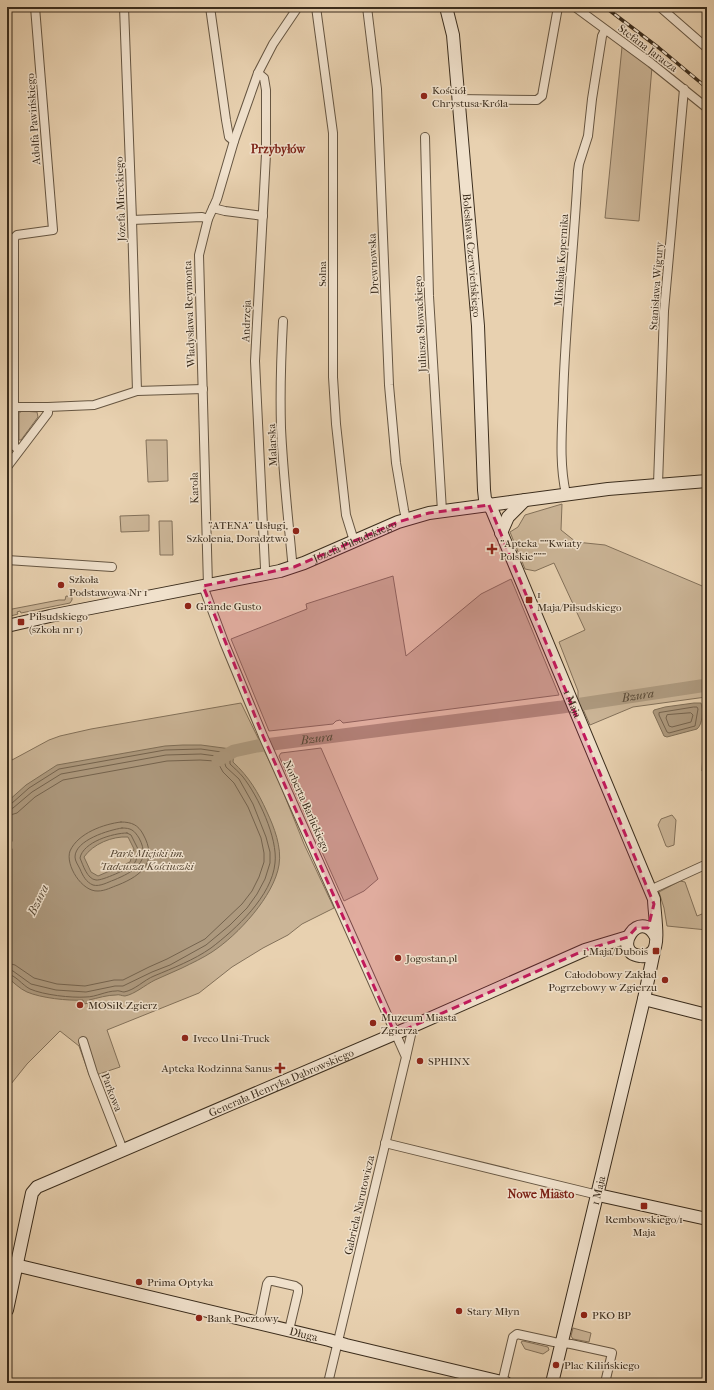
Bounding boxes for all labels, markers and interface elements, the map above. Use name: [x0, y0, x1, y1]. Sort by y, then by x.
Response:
street label: Stefana Jaracza: [615, 22, 681, 76]
street label: Adolfa Pawińskiego: [24, 72, 43, 166]
place label: Kościół Chrystusa Króla: [432, 84, 509, 110]
marker: Kościół Chrystusa Króla: [419, 91, 429, 101]
district label: Przybyłów: [251, 142, 306, 157]
street label: Józefa Mireckiego: [113, 156, 129, 243]
street label: Bolesława Czerwieńskiego: [460, 193, 483, 318]
street label: Mikołaja Kopernika: [552, 213, 571, 307]
street label: Drewnowska: [365, 232, 382, 295]
street label: Stanisława Wigury: [647, 240, 666, 331]
street label: Władysława Reymonta: [181, 259, 198, 369]
street label: Solna: [316, 260, 329, 287]
street label: Juliusza Słowackiego: [411, 275, 430, 374]
street label: Andrzeja: [239, 299, 254, 343]
street label: Malarska: [265, 422, 280, 467]
street label: Karola: [188, 471, 201, 504]
street label: Józefa Piłsudskiego: [310, 517, 399, 566]
place label: "ATENA" Usługi, Szkolenia, Doradztwo: [187, 519, 288, 545]
marker: "ATENA" Usługi, Szkolenia, Doradztwo: [291, 526, 301, 536]
place label: "Apteka ""Kwiaty Polskie""": [500, 537, 583, 563]
marker: "Apteka ""Kwiaty Polskie""": [487, 544, 497, 554]
place label: Szkoła Podstawowa Nr 1: [69, 573, 148, 599]
marker: Szkoła Podstawowa Nr 1: [56, 580, 66, 590]
place label: 1 Maja/Piłsudskiego: [537, 588, 622, 614]
marker: 1 Maja/Piłsudskiego: [524, 595, 534, 605]
place label: Grande Gusto: [196, 600, 262, 613]
marker: Grande Gusto: [183, 601, 193, 611]
place label: Piłsudskiego (szkoła nr 1): [29, 610, 88, 636]
marker: Piłsudskiego (szkoła nr 1): [16, 617, 26, 627]
water label: Bzura: [620, 686, 655, 705]
street label: 1 Maja: [561, 688, 584, 721]
water label: Bzura: [299, 729, 334, 748]
street label: Norberta Barlickiego: [280, 758, 333, 855]
park label: Park Miejski im. Tadeusza Kościuszki: [100, 847, 195, 873]
water label: Bzura: [24, 882, 51, 919]
place label: 1 Maja/Dubois: [583, 945, 648, 958]
marker: 1 Maja/Dubois: [651, 946, 661, 956]
place label: Jogostan.pl: [405, 952, 457, 965]
marker: Jogostan.pl: [393, 953, 403, 963]
place label: Całodobowy Zakład Pogrzebowy w Zgierzu: [548, 968, 658, 994]
marker: Całodobowy Zakład Pogrzebowy w Zgierzu: [660, 975, 670, 985]
place label: MOSiR Zgierz: [88, 999, 158, 1012]
marker: MOSiR Zgierz: [75, 1000, 85, 1010]
place label: Muzeum Miasta Zgierza: [381, 1011, 458, 1037]
marker: Muzeum Miasta Zgierza: [368, 1018, 378, 1028]
place label: Iveco Uni-Truck: [193, 1032, 270, 1045]
marker: Iveco Uni-Truck: [180, 1033, 190, 1043]
street label: Generała Henryka Dąbrowskiego: [207, 1046, 356, 1120]
place label: SPHINX: [428, 1055, 471, 1068]
marker: SPHINX: [415, 1056, 425, 1066]
place label: Apteka Rodzinna Sanus: [160, 1062, 272, 1075]
marker: Apteka Rodzinna Sanus: [275, 1063, 285, 1073]
street label: Parkowa: [98, 1071, 125, 1114]
street label: Gabriela Narutowicza: [342, 1153, 377, 1256]
street label: 1 Maja: [589, 1174, 609, 1206]
district label: Nowe Miasto: [508, 1187, 574, 1201]
marker: Rembowskiego/1 Maja: [639, 1201, 649, 1211]
place label: Rembowskiego/1 Maja: [605, 1213, 683, 1239]
place label: Prima Optyka: [147, 1276, 214, 1289]
marker: Prima Optyka: [134, 1277, 144, 1287]
place label: Stary Młyn: [467, 1305, 520, 1318]
marker: Stary Młyn: [454, 1306, 464, 1316]
place label: PKO BP: [592, 1309, 631, 1322]
marker: PKO BP: [579, 1310, 589, 1320]
place label: Bank Pocztowy: [207, 1312, 280, 1325]
marker: Bank Pocztowy: [194, 1313, 204, 1323]
street label: Długa: [288, 1325, 320, 1344]
place label: Plac Kilińskiego: [564, 1359, 640, 1372]
marker: Plac Kilińskiego: [551, 1360, 561, 1370]

